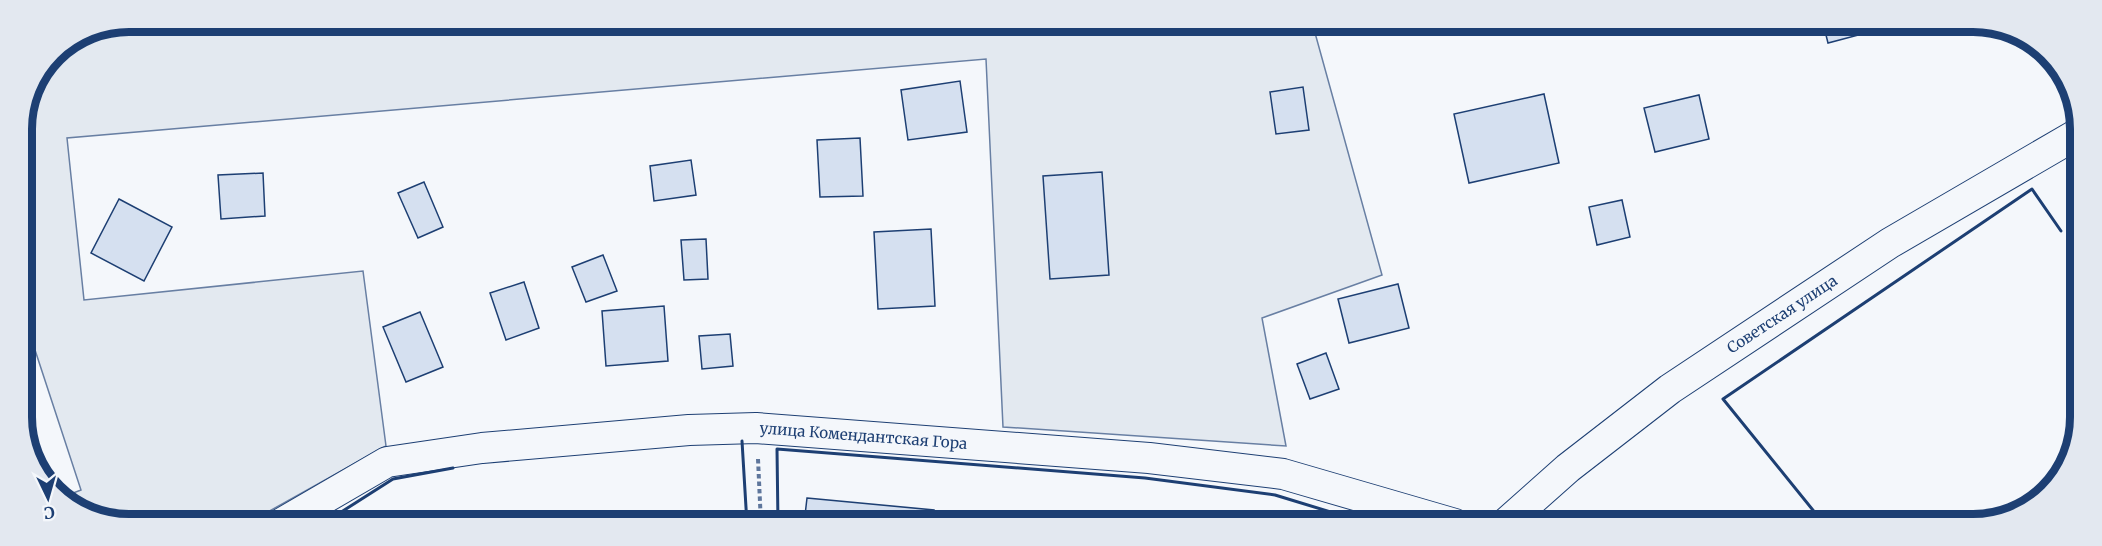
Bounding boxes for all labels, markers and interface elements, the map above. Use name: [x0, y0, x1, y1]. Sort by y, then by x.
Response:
street label: Советская улица: [1723, 271, 1841, 357]
street label: улица Комендантская Гора: [759, 418, 968, 453]
north arrow: [18, 468, 78, 528]
text: С: [43, 503, 55, 523]

